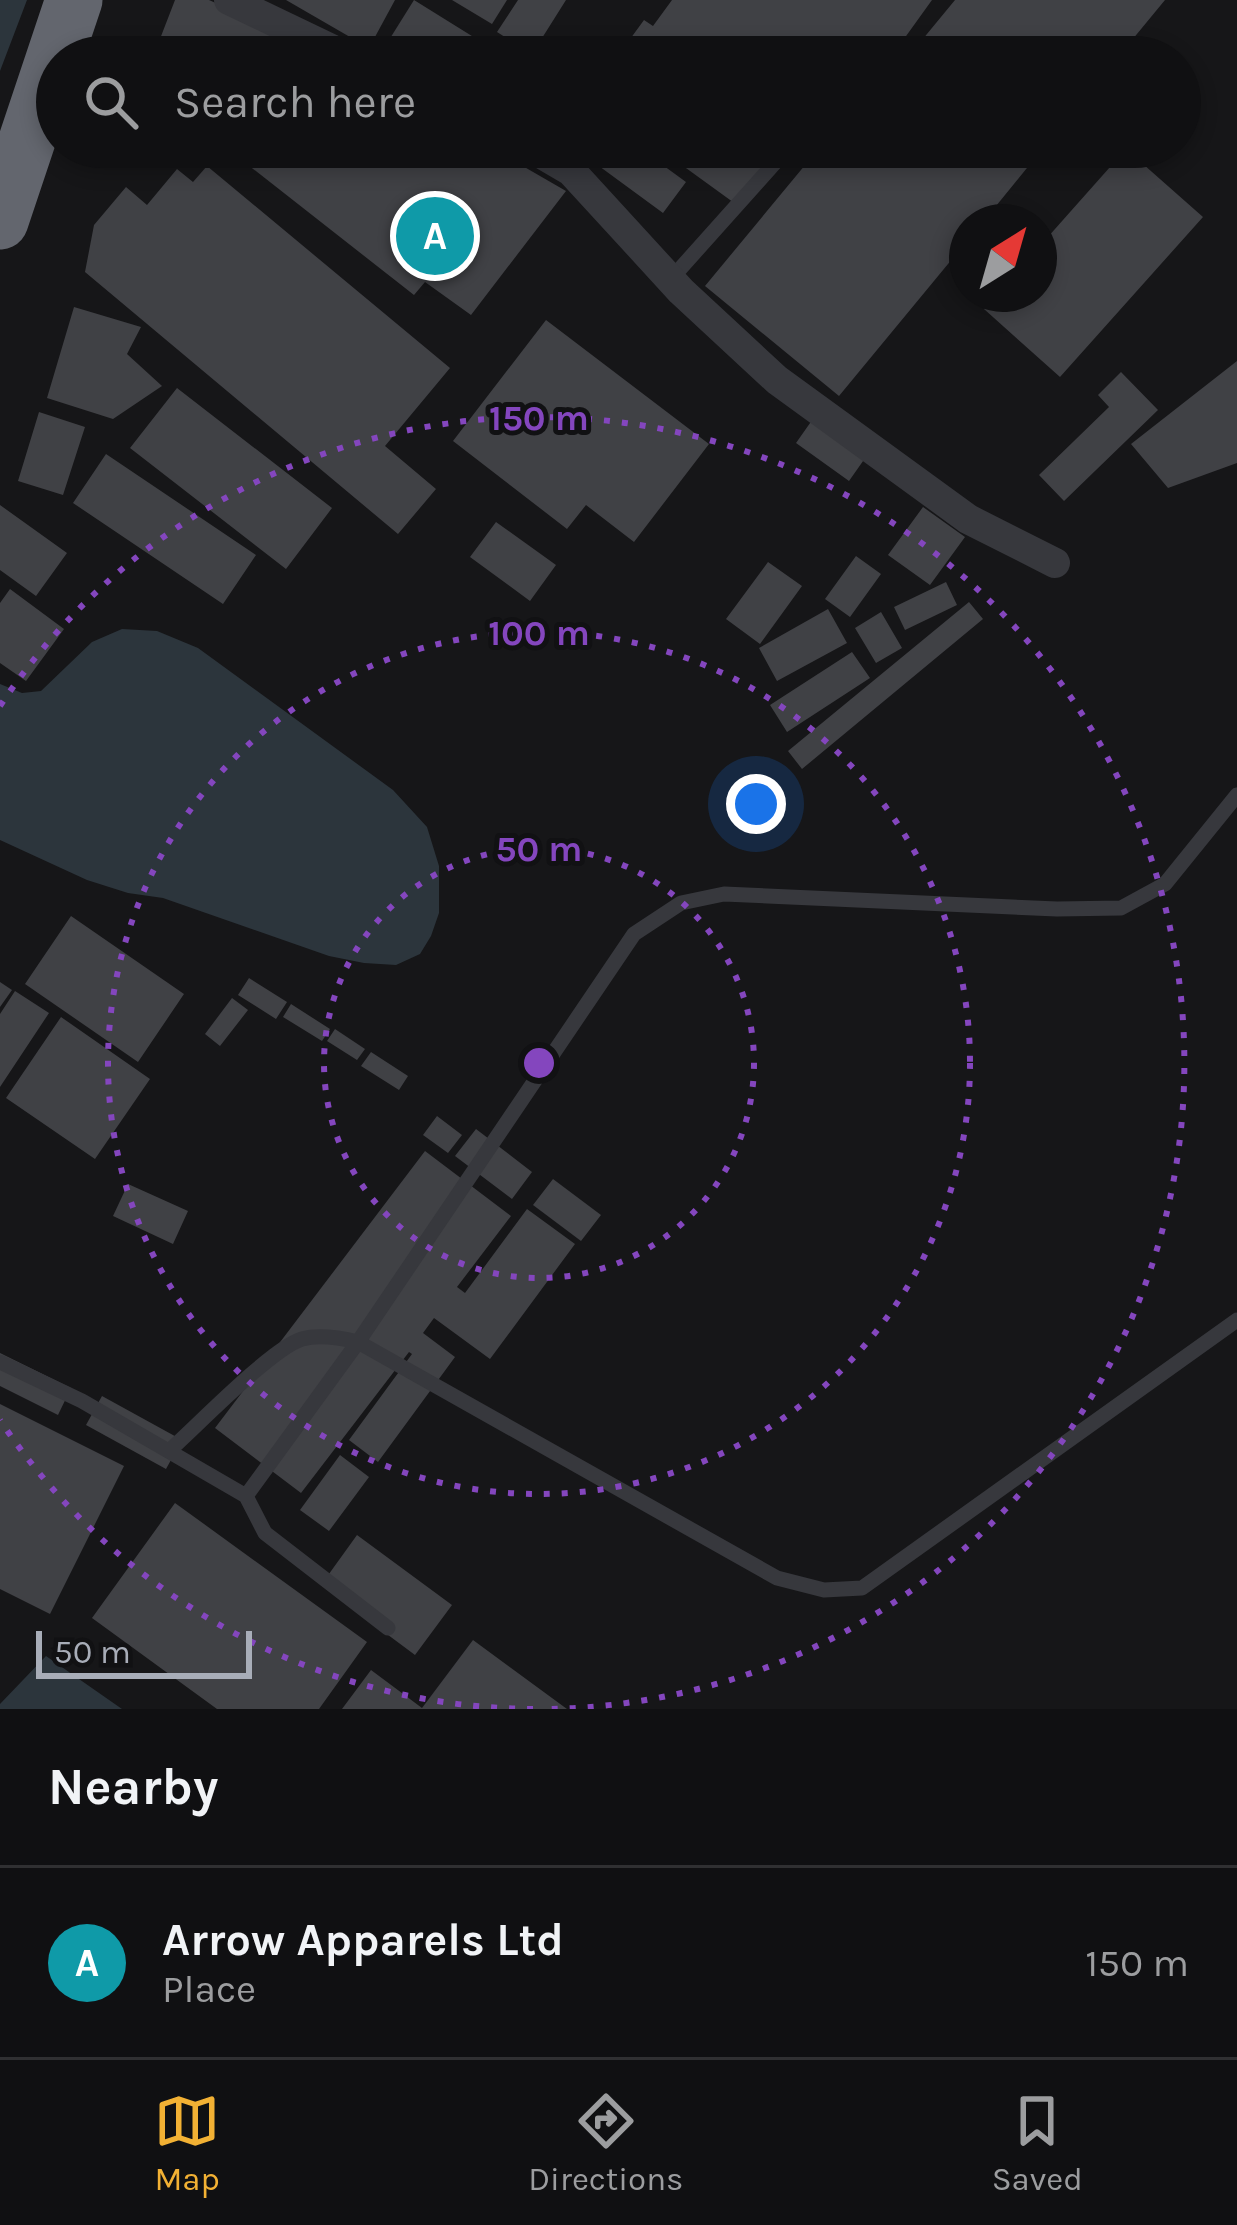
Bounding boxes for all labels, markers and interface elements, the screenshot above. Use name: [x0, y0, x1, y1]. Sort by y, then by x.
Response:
search box: [36, 36, 1201, 168]
icon: search: [78, 69, 144, 135]
text: Search here: [174, 76, 416, 128]
pin: A: [396, 191, 474, 281]
north arrow: [949, 204, 1057, 312]
text: 150 m: [489, 397, 589, 439]
text: 100 m: [488, 612, 590, 654]
your location: [726, 774, 786, 834]
text: 50 m: [496, 828, 583, 870]
centre of rings: [518, 1042, 560, 1084]
scale bar: [36, 1625, 252, 1678]
text: 50 m: [54, 1633, 131, 1671]
text: Nearby: [48, 1757, 218, 1817]
text: Arrow Apparels Ltd: [162, 1914, 564, 1966]
text: A: [75, 1940, 99, 1986]
text: 150 m: [1085, 1940, 1189, 1986]
text: Place: [162, 1966, 256, 2012]
tab: Map: [154, 2088, 220, 2198]
tab: Directions: [528, 2088, 683, 2198]
tab: Saved: [992, 2088, 1083, 2198]

